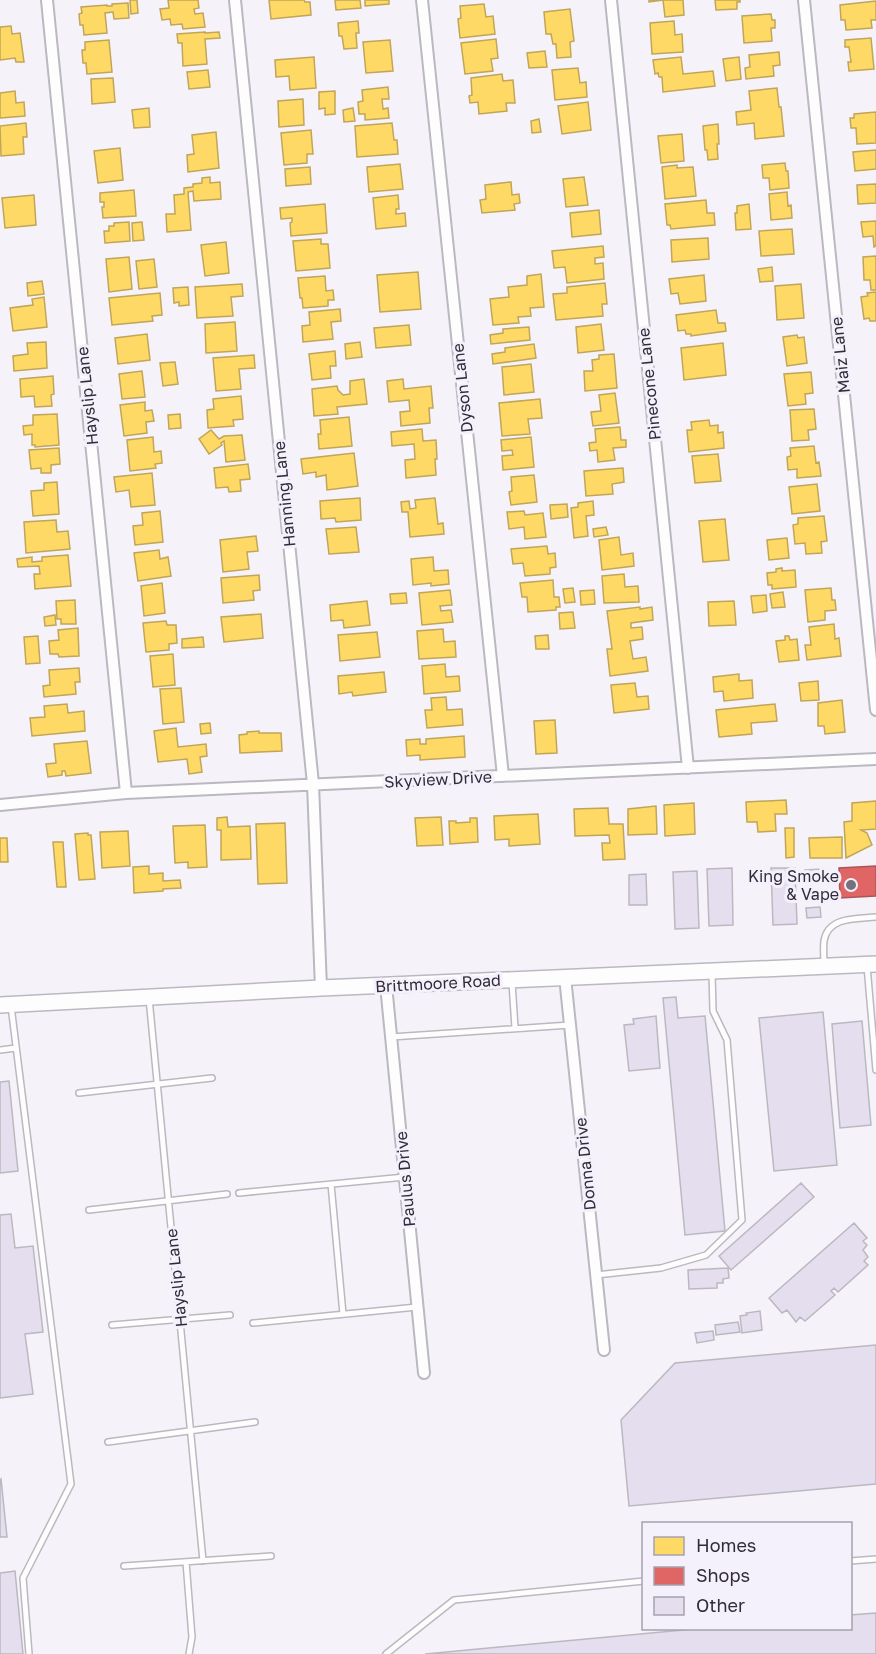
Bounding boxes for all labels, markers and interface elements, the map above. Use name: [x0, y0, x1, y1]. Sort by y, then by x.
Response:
street label: Maiz Lane: [826, 316, 854, 394]
street label: Pinecone Lane: [633, 327, 665, 441]
street label: Dyson Lane: [447, 342, 477, 434]
street label: Hayslip Lane: [72, 346, 102, 446]
street label: Hanning Lane: [268, 440, 300, 548]
street label: Skyview Drive: [384, 766, 492, 792]
place label: King Smoke & Vape: [748, 866, 839, 904]
marker: King Smoke & Vape: [844, 878, 858, 892]
street label: Brittmoore Road: [375, 970, 501, 996]
street label: Donna Drive: [570, 1117, 600, 1211]
street label: Paulus Drive: [391, 1130, 419, 1228]
street label: Hayslip Lane: [161, 1228, 191, 1328]
legend: [642, 1522, 852, 1630]
text: Homes: [696, 1534, 756, 1556]
text: Shops: [696, 1564, 750, 1586]
text: Other: [696, 1594, 745, 1616]

